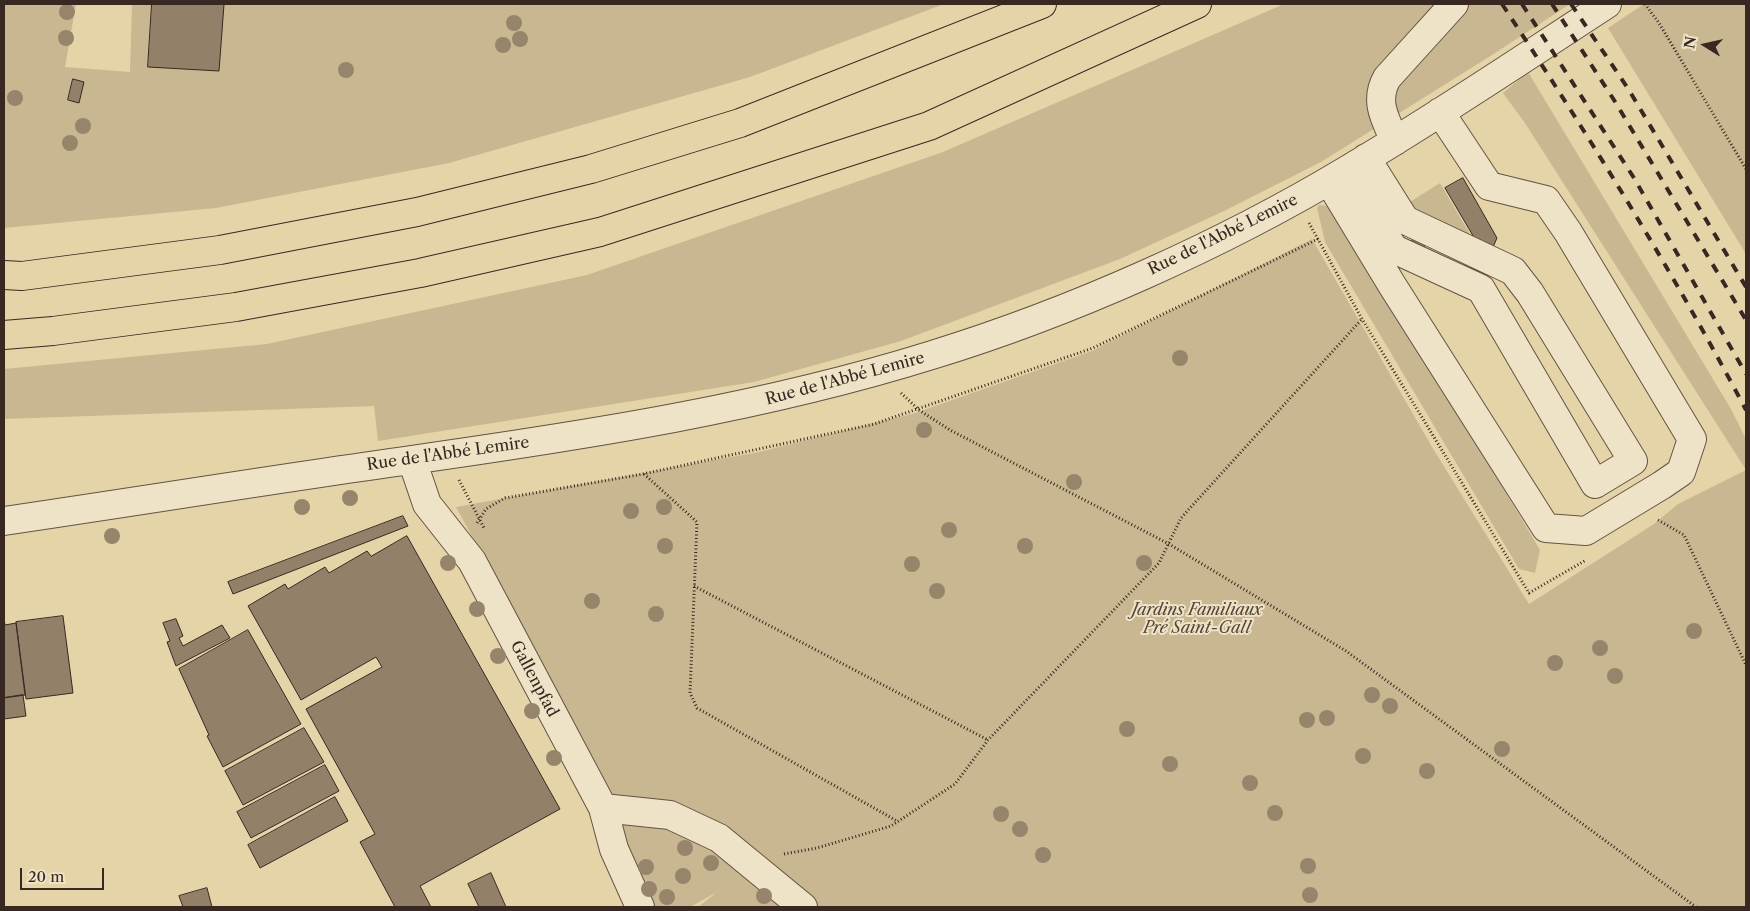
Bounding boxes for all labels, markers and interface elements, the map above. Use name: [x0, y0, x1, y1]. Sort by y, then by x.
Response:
north arrow: [1680, 20, 1730, 70]
text: N: [1680, 35, 1700, 50]
street label: Rue de l'Abbé Lemire: [1145, 190, 1301, 280]
street label: Rue de l'Abbé Lemire: [763, 348, 927, 410]
street label: Rue de l'Abbé Lemire: [365, 433, 531, 475]
park label: Jardins Familiaux Pré Saint-Gall: [1132, 600, 1262, 638]
street label: Gallenpfad: [506, 638, 562, 720]
scale bar: [22, 858, 106, 890]
text: 20 m: [28, 867, 64, 886]

